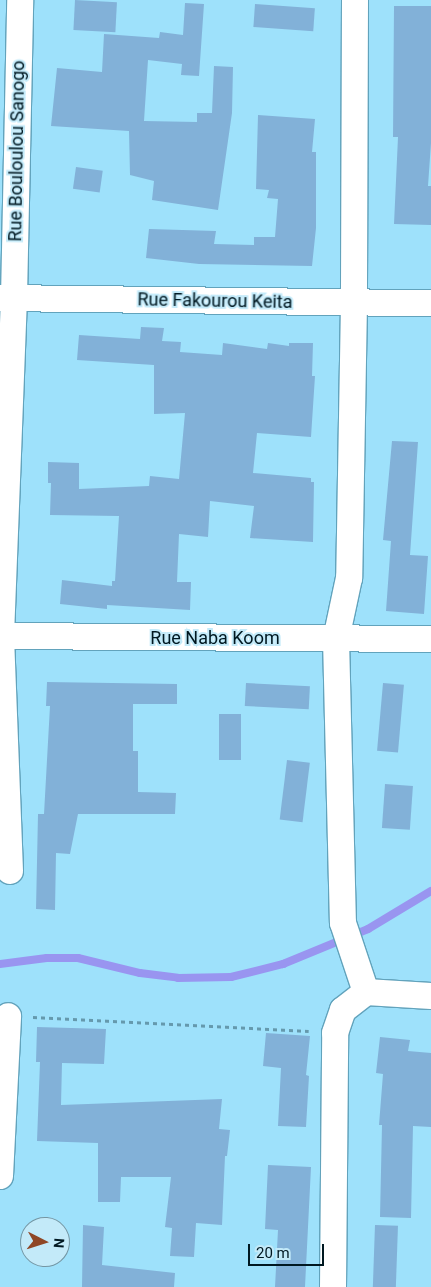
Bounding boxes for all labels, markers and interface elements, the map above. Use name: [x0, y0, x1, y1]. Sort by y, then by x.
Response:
street label: Rue Bouloulou Sanogo: [5, 60, 29, 242]
street label: Rue Fakourou Keita: [137, 289, 293, 313]
street label: Rue Naba Koom: [150, 627, 280, 649]
north arrow: [20, 1217, 70, 1267]
scale bar: [251, 1234, 327, 1266]
text: N: [51, 1238, 67, 1249]
text: 20 m: [256, 1244, 290, 1262]

